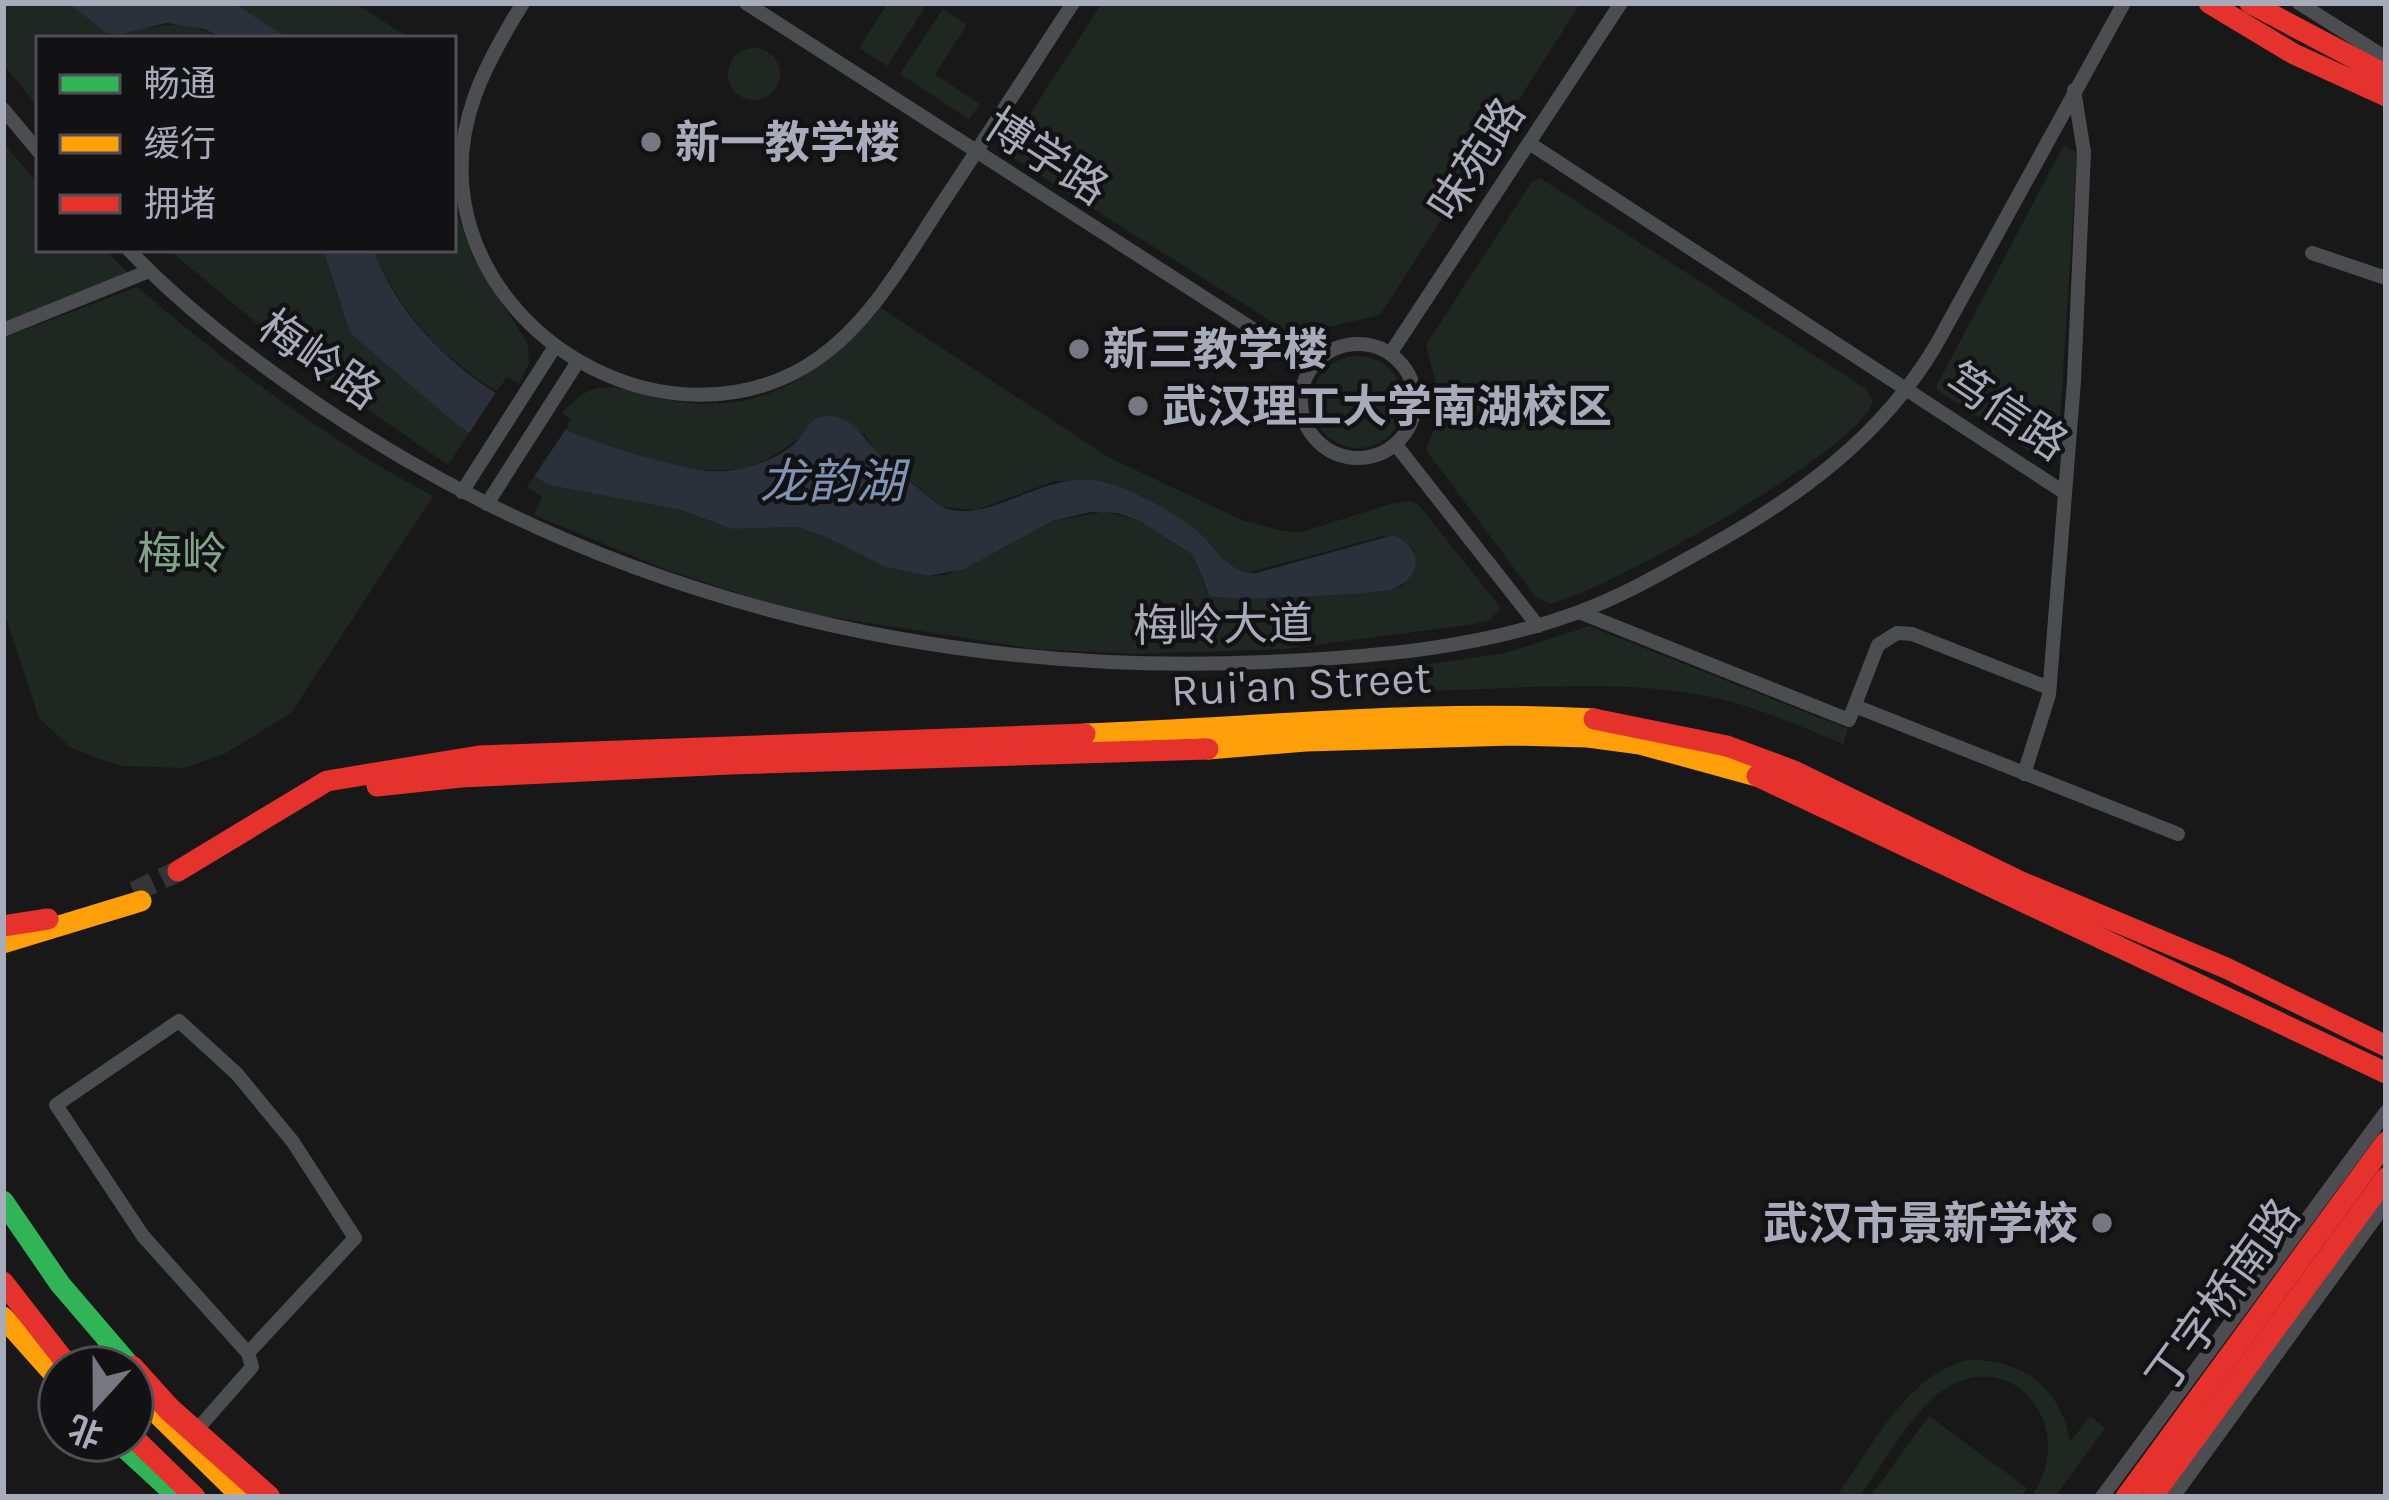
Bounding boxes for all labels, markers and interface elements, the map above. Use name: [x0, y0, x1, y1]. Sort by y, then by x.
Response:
legend: [36, 36, 456, 252]
text: 畅通: [144, 63, 216, 105]
street label: 味苑路: [1418, 89, 1535, 230]
street label: 博学路: [976, 98, 1117, 215]
place label: 新一教学楼: [675, 117, 900, 169]
text: 缓行: [144, 123, 216, 165]
marker: 新一教学楼: [638, 129, 664, 155]
text: 拥堵: [144, 183, 216, 225]
street label: 梅岭路: [249, 300, 390, 420]
place label: 新三教学楼: [1103, 324, 1328, 376]
marker: 新三教学楼: [1066, 336, 1092, 362]
street label: 笃信路: [1936, 353, 2077, 471]
place label: 武汉理工大学南湖校区: [1162, 381, 1612, 433]
marker: 武汉理工大学南湖校区: [1125, 393, 1151, 419]
water label: 龙韵湖: [760, 454, 911, 510]
park label: 梅岭: [137, 528, 227, 580]
street label: 梅岭大道: [1133, 597, 1313, 653]
street label: Rui'an Street: [1170, 651, 1432, 717]
street label: 丁字桥南路: [2136, 1189, 2310, 1402]
place label: 武汉市景新学校: [1763, 1198, 2078, 1250]
marker: 武汉市景新学校: [2089, 1210, 2115, 1236]
north arrow: [36, 1344, 156, 1464]
text: 北: [63, 1407, 108, 1455]

